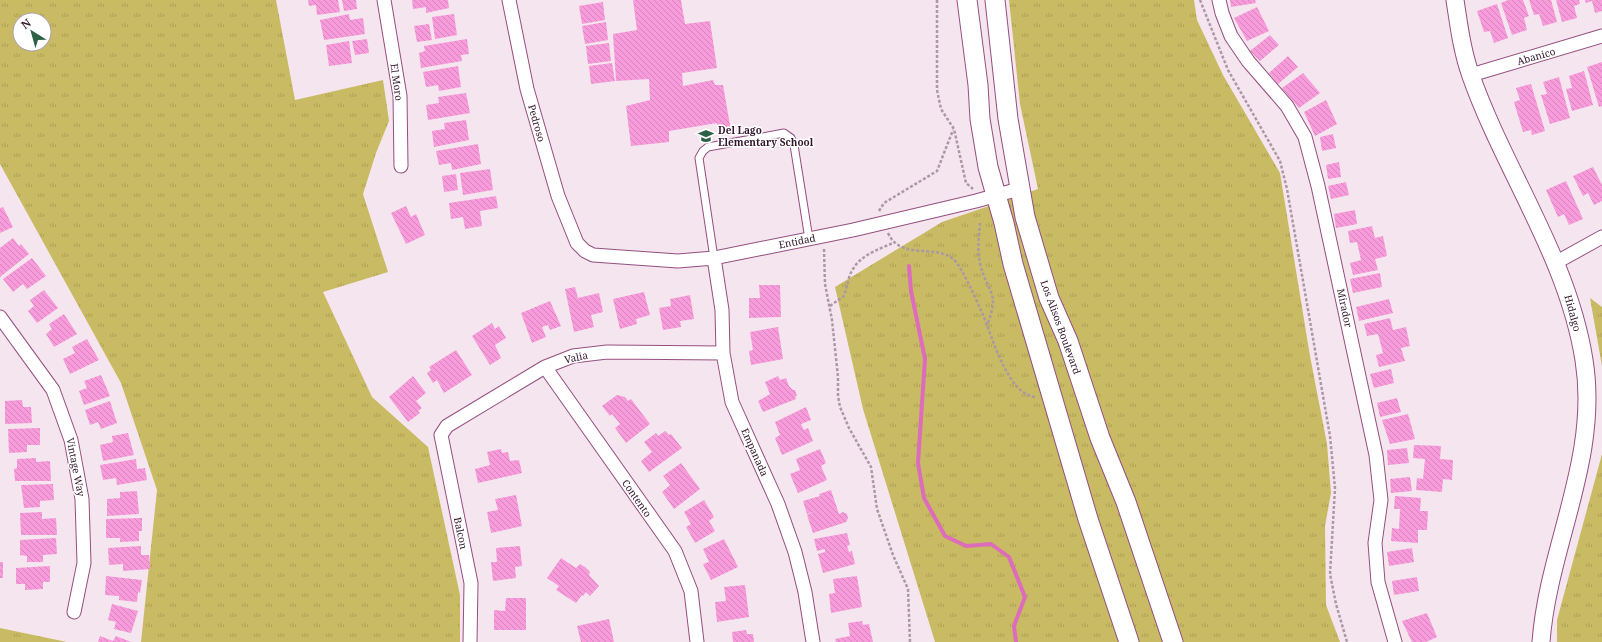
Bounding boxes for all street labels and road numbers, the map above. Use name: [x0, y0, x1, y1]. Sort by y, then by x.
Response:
street label: Abanico: [1515, 44, 1557, 68]
street label: El Moro: [387, 62, 407, 102]
street label: Pedroso: [525, 103, 549, 144]
street label: Entidad: [777, 231, 817, 251]
street label: Los Alisos Boulevard: [1037, 278, 1085, 376]
street label: Mirador: [1334, 287, 1356, 329]
street label: Hidalgo: [1561, 293, 1585, 333]
street label: Valia: [563, 348, 589, 366]
street label: Empanada: [738, 426, 772, 479]
street label: Vintage Way: [63, 436, 89, 498]
street label: Contento: [619, 476, 655, 520]
street label: Balcon: [451, 516, 471, 551]

